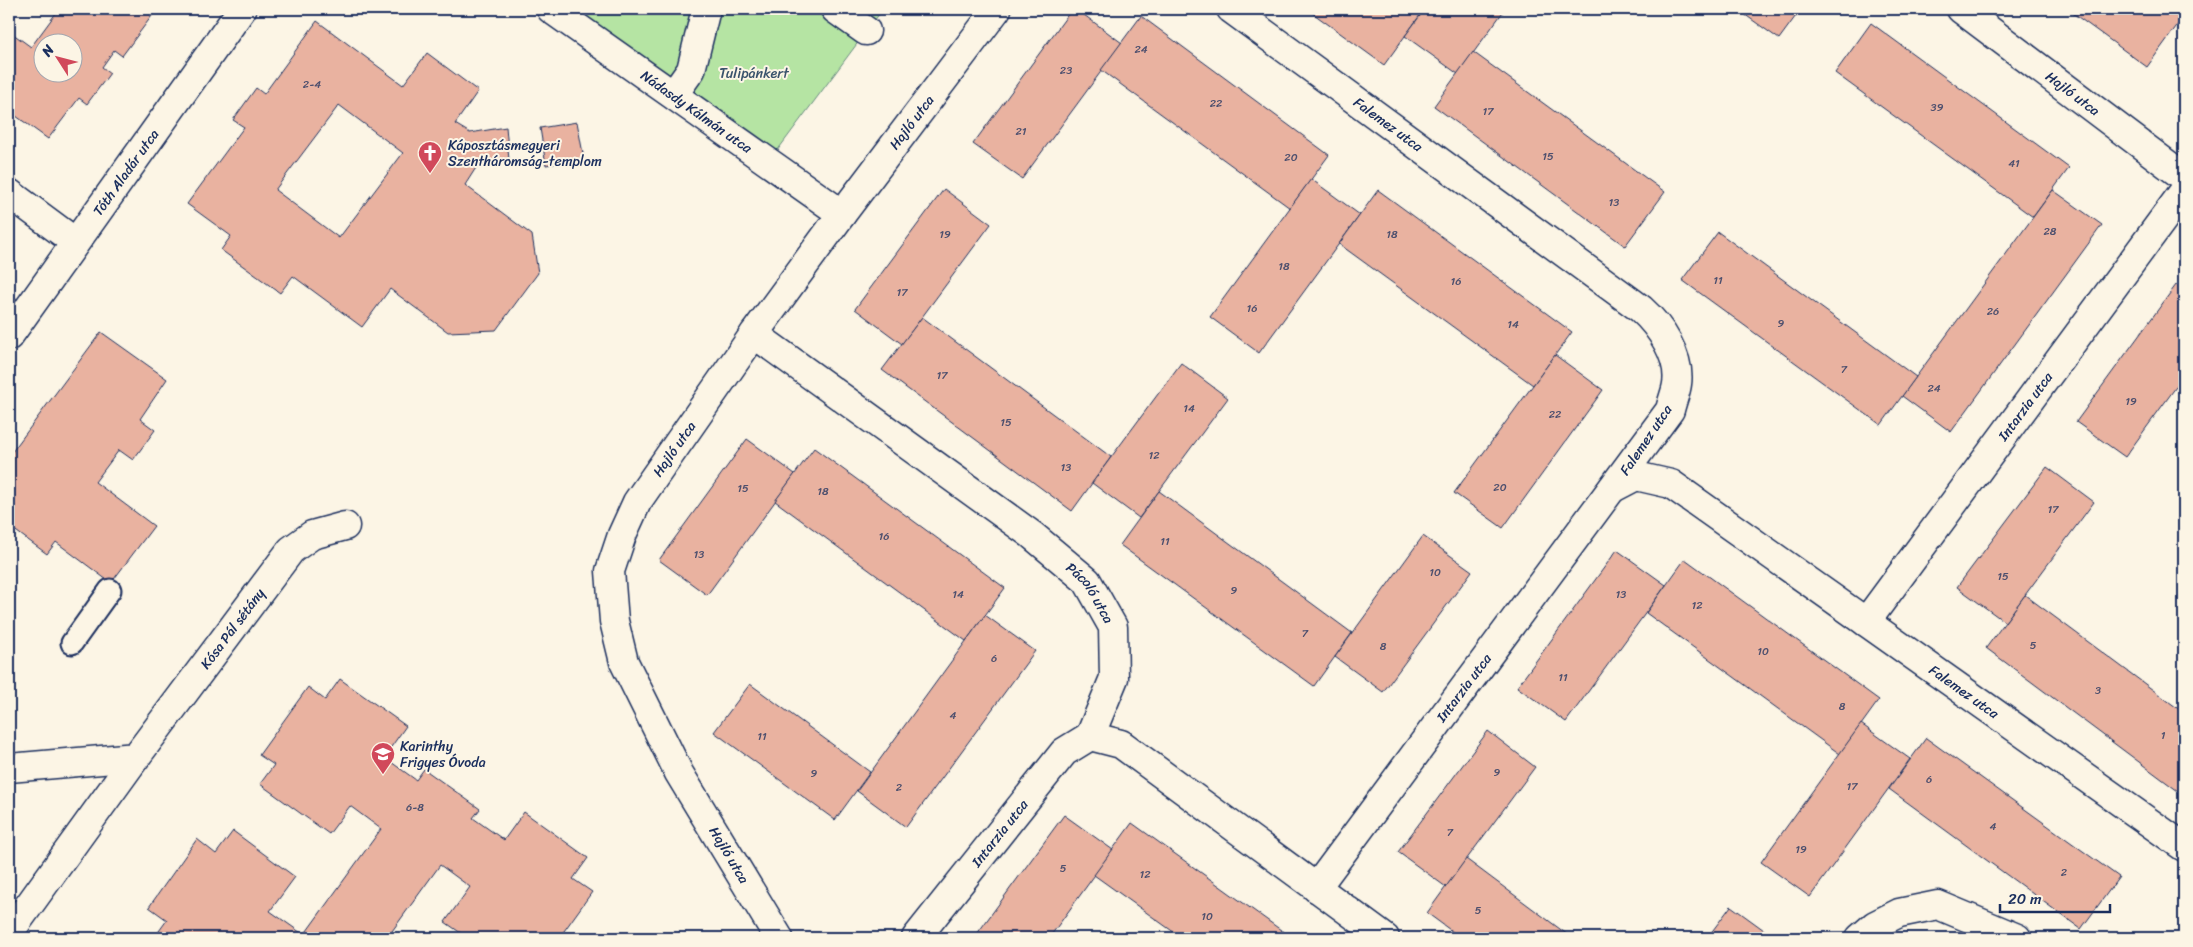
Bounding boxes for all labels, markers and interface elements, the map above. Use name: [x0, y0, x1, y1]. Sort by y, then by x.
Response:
north arrow: [32, 32, 82, 82]
text: N: [34, 39, 61, 63]
house number: 24: [1134, 40, 1148, 59]
park label: Tulipánkert: [719, 61, 790, 86]
house number: 23: [1060, 61, 1072, 80]
street label: Nádasdy Kálmán utca: [635, 63, 759, 160]
street label: Hajló utca: [2040, 64, 2106, 122]
house number: 2-4: [303, 75, 321, 94]
street label: Hajló utca: [882, 89, 941, 155]
street label: Falemez utca: [1348, 90, 1429, 159]
house number: 22: [1210, 94, 1223, 113]
house number: 39: [1931, 98, 1944, 117]
house number: 17: [1483, 102, 1494, 121]
house number: 21: [1015, 122, 1027, 141]
street label: Tóth Aladár utca: [86, 124, 165, 221]
place label: Káposztásmegyeri Szentháromság-templom: [448, 133, 602, 174]
church icon: Káposztásmegyeri Szentháromság-templom: [417, 140, 443, 174]
house number: 15: [1542, 147, 1554, 166]
house number: 20: [1284, 148, 1298, 167]
house number: 41: [2008, 154, 2020, 173]
house number: 13: [1609, 193, 1619, 212]
house number: 28: [2044, 222, 2057, 241]
house number: 19: [939, 225, 951, 244]
house number: 18: [1386, 225, 1398, 244]
house number: 18: [1278, 257, 1290, 276]
house number: 11: [1713, 271, 1723, 290]
house number: 16: [1451, 272, 1461, 291]
house number: 17: [897, 283, 908, 302]
house number: 16: [1247, 299, 1257, 318]
house number: 26: [1987, 302, 1999, 321]
house number: 9: [1778, 314, 1785, 333]
house number: 14: [1507, 315, 1519, 334]
house number: 7: [1841, 360, 1848, 379]
house number: 17: [937, 366, 948, 385]
street label: Intarzia utca: [1990, 366, 2060, 447]
house number: 24: [1927, 379, 1941, 398]
house number: 19: [2125, 392, 2137, 411]
house number: 14: [1183, 399, 1195, 418]
street label: Falemez utca: [1613, 399, 1680, 481]
house number: 22: [1549, 405, 1562, 424]
house number: 15: [1000, 413, 1012, 432]
street label: Hajló utca: [646, 416, 702, 482]
house number: 12: [1148, 446, 1160, 465]
house number: 13: [1061, 458, 1071, 477]
house number: 20: [1493, 478, 1507, 497]
house number: 15: [737, 479, 749, 498]
house number: 18: [817, 482, 829, 501]
house number: 17: [2048, 500, 2059, 519]
house number: 16: [879, 527, 889, 546]
house number: 11: [1160, 532, 1170, 551]
house number: 13: [694, 545, 704, 564]
street label: Pácoló utca: [1060, 556, 1121, 628]
house number: 10: [1429, 563, 1441, 582]
house number: 15: [1997, 567, 2009, 586]
house number: 9: [1231, 581, 1238, 600]
street label: Kósa Pál sétány: [193, 582, 272, 675]
house number: 14: [952, 585, 964, 604]
house number: 13: [1616, 585, 1626, 604]
house number: 12: [1691, 596, 1703, 615]
house number: 7: [1302, 624, 1309, 643]
house number: 5: [2030, 636, 2037, 655]
house number: 8: [1380, 637, 1387, 656]
house number: 10: [1757, 642, 1769, 661]
street label: Intarzia utca: [1429, 647, 1499, 729]
house number: 6: [991, 649, 997, 668]
street label: Falemez utca: [1924, 658, 2005, 726]
house number: 11: [1558, 668, 1568, 687]
house number: 3: [2095, 681, 2101, 700]
house number: 8: [1839, 697, 1846, 716]
house number: 4: [950, 706, 957, 725]
house number: 1: [2161, 726, 2166, 745]
house number: 11: [757, 727, 767, 746]
place label: Karinthy Frigyes Óvoda: [400, 734, 486, 775]
school or university icon: Karinthy Frigyes Óvoda: [370, 741, 396, 775]
house number: 9: [1494, 763, 1501, 782]
house number: 9: [811, 764, 818, 783]
house number: 6: [1926, 770, 1932, 789]
house number: 17: [1847, 777, 1858, 796]
house number: 2: [896, 778, 903, 797]
street label: Intarzia utca: [964, 793, 1035, 873]
house number: 6-8: [406, 798, 424, 817]
house number: 4: [1990, 817, 1997, 836]
street label: Hajló utca: [702, 821, 756, 889]
house number: 7: [1447, 823, 1454, 842]
house number: 19: [1795, 840, 1807, 859]
house number: 5: [1060, 859, 1067, 878]
house number: 2: [2061, 863, 2068, 882]
house number: 12: [1139, 865, 1151, 884]
scale bar: [2000, 882, 2110, 914]
text: 20 m: [2008, 886, 2042, 912]
house number: 5: [1475, 901, 1482, 920]
house number: 10: [1201, 907, 1213, 926]

